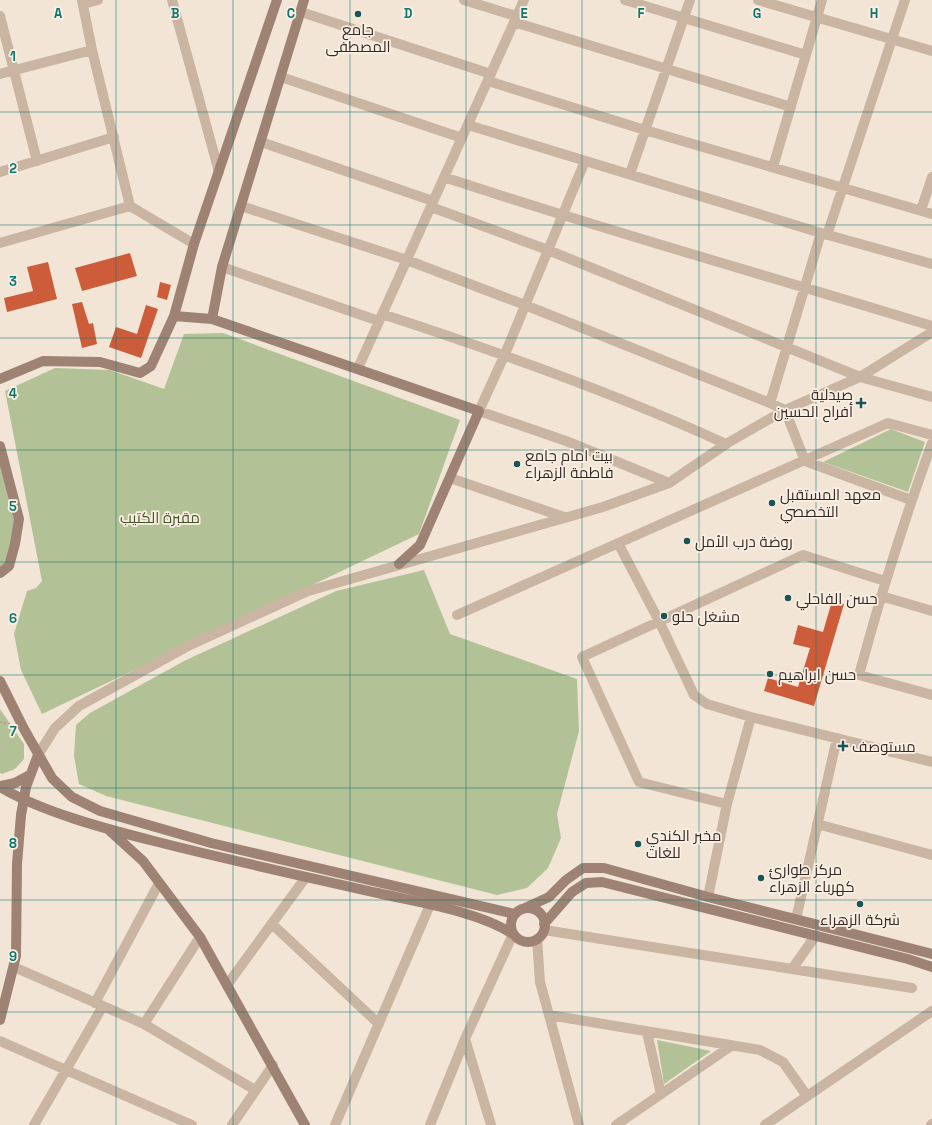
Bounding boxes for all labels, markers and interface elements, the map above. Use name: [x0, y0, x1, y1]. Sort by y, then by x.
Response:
text: A: [54, 5, 63, 22]
text: B: [171, 5, 180, 22]
text: C: [287, 5, 295, 22]
text: D: [404, 5, 413, 22]
text: E: [520, 5, 528, 22]
text: F: [638, 5, 645, 22]
text: G: [753, 5, 761, 22]
text: H: [870, 5, 878, 22]
marker: جامع المصطفى: [353, 9, 363, 19]
place label: جامع المصطفى: [325, 20, 391, 57]
text: 1: [10, 48, 16, 65]
text: 2: [9, 160, 17, 177]
text: 3: [9, 273, 17, 290]
text: 4: [9, 385, 17, 402]
place label: صيدلية أفراح الحسين: [774, 385, 853, 423]
marker: صيدلية أفراح الحسين: [856, 398, 866, 408]
place label: بيت امام جامع فاطمة الزهراء: [525, 446, 614, 482]
marker: بيت امام جامع فاطمة الزهراء: [512, 459, 522, 469]
place label: معهد المستقبل التخصصي: [780, 485, 881, 524]
text: 5: [9, 498, 17, 515]
marker: معهد المستقبل التخصصي: [767, 498, 777, 508]
park label: مقبرة الكتيب: [120, 508, 200, 527]
place label: روضة درب الأمل: [695, 532, 793, 552]
marker: روضة درب الأمل: [682, 536, 692, 546]
place label: حسن الفاحلي: [796, 589, 878, 611]
marker: حسن الفاحلي: [783, 593, 793, 603]
place label: مشغل حلو: [672, 607, 740, 627]
text: 6: [9, 610, 17, 627]
marker: مشغل حلو: [659, 611, 669, 621]
place label: حسن ابراهيم: [778, 665, 856, 685]
marker: حسن ابراهيم: [765, 669, 775, 679]
text: 7: [9, 723, 17, 740]
place label: مستوصف: [852, 737, 916, 756]
marker: مستوصف: [837, 740, 849, 752]
place label: مخبر الكندي للغات: [646, 826, 721, 862]
text: 8: [9, 835, 17, 852]
marker: مخبر الكندي للغات: [633, 839, 643, 849]
place label: مركز طوارئ كهرباء الزهراء: [769, 860, 855, 897]
marker: مركز طوارئ كهرباء الزهراء: [756, 873, 766, 883]
marker: شركة الزهراء: [855, 899, 865, 909]
place label: شركة الزهراء: [820, 910, 900, 929]
text: 9: [9, 948, 17, 965]

